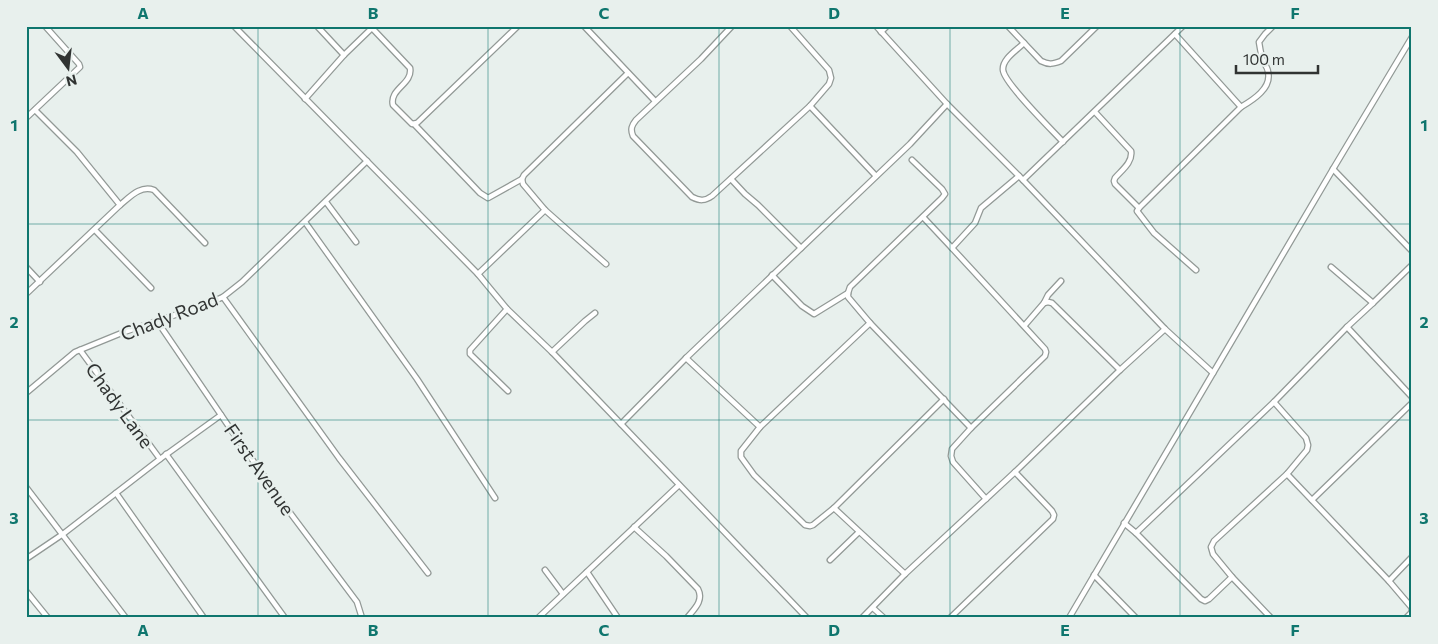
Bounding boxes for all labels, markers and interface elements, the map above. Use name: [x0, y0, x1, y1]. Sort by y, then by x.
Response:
text: A: [137, 3, 149, 22]
text: B: [368, 3, 379, 22]
text: C: [599, 3, 610, 22]
text: D: [828, 3, 840, 22]
text: E: [1060, 3, 1070, 22]
text: F: [1290, 3, 1300, 22]
north arrow: [42, 42, 92, 92]
scale bar: [1236, 42, 1318, 74]
text: 100 m: [1243, 50, 1285, 68]
text: N: [64, 71, 79, 91]
text: 1: [10, 115, 18, 134]
text: 1: [1420, 115, 1428, 134]
street label: Chady Road: [117, 287, 221, 345]
text: 2: [9, 312, 19, 331]
text: 2: [1419, 312, 1429, 331]
street label: Chady Lane: [81, 358, 159, 452]
street label: First Avenue: [220, 419, 300, 519]
text: 3: [9, 508, 19, 527]
text: 3: [1419, 508, 1429, 527]
text: A: [137, 620, 149, 639]
text: B: [368, 620, 379, 639]
text: C: [599, 620, 610, 639]
text: D: [828, 620, 840, 639]
text: E: [1060, 620, 1070, 639]
text: F: [1290, 620, 1300, 639]

